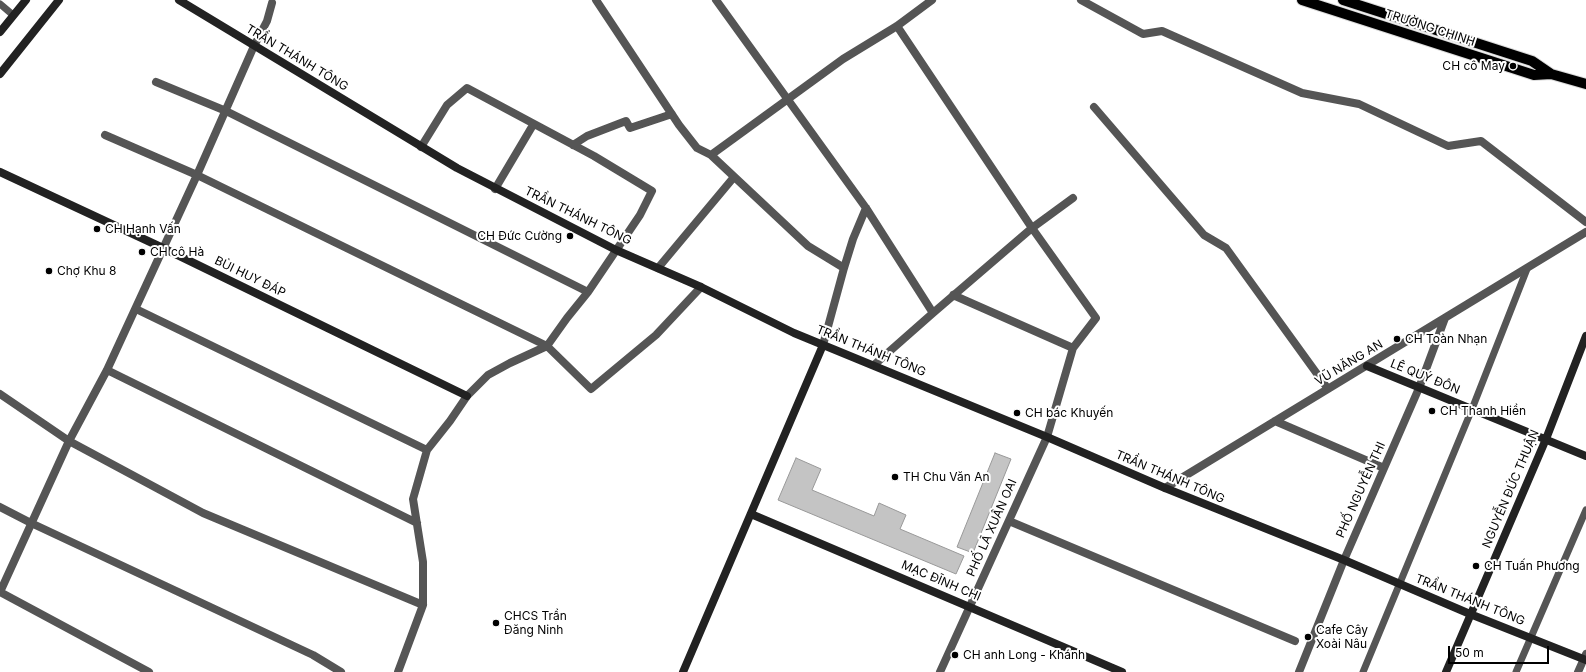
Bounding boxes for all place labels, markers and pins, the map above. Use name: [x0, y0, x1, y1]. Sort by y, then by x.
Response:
place label: CH cô May: [1442, 59, 1505, 73]
marker: CH cô May: [1508, 61, 1518, 71]
place label: CH Hạnh Vấn: [105, 222, 181, 236]
marker: CH Hạnh Vấn: [92, 224, 102, 234]
place label: CH Đức Cường: [477, 229, 562, 243]
marker: CH Đức Cường: [565, 231, 575, 241]
place label: CH cô Hà: [150, 245, 204, 259]
marker: CH cô Hà: [137, 247, 147, 257]
place label: Chợ Khu 8: [57, 264, 116, 278]
marker: Chợ Khu 8: [44, 266, 54, 276]
place label: CH Toàn Nhạn: [1405, 332, 1487, 346]
marker: CH Toàn Nhạn: [1392, 334, 1402, 344]
place label: CH Thanh Hiền: [1440, 404, 1526, 418]
place label: CH bác Khuyến: [1025, 406, 1113, 420]
marker: CH Thanh Hiền: [1427, 406, 1437, 416]
marker: CH bác Khuyến: [1012, 408, 1022, 418]
place label: TH Chu Văn An: [903, 470, 990, 484]
marker: TH Chu Văn An: [890, 472, 900, 482]
place label: CH Tuấn Phương: [1484, 559, 1580, 573]
marker: CH Tuấn Phương: [1471, 561, 1481, 571]
place label: CHCS Trần Đăng Ninh: [504, 609, 567, 637]
marker: CHCS Trần Đăng Ninh: [491, 618, 501, 628]
place label: Cafe Cây Xoài Nâu: [1316, 623, 1368, 651]
marker: Cafe Cây Xoài Nâu: [1303, 632, 1313, 642]
place label: CH anh Long - Khánh: [963, 648, 1085, 662]
marker: CH anh Long - Khánh: [950, 650, 960, 660]

